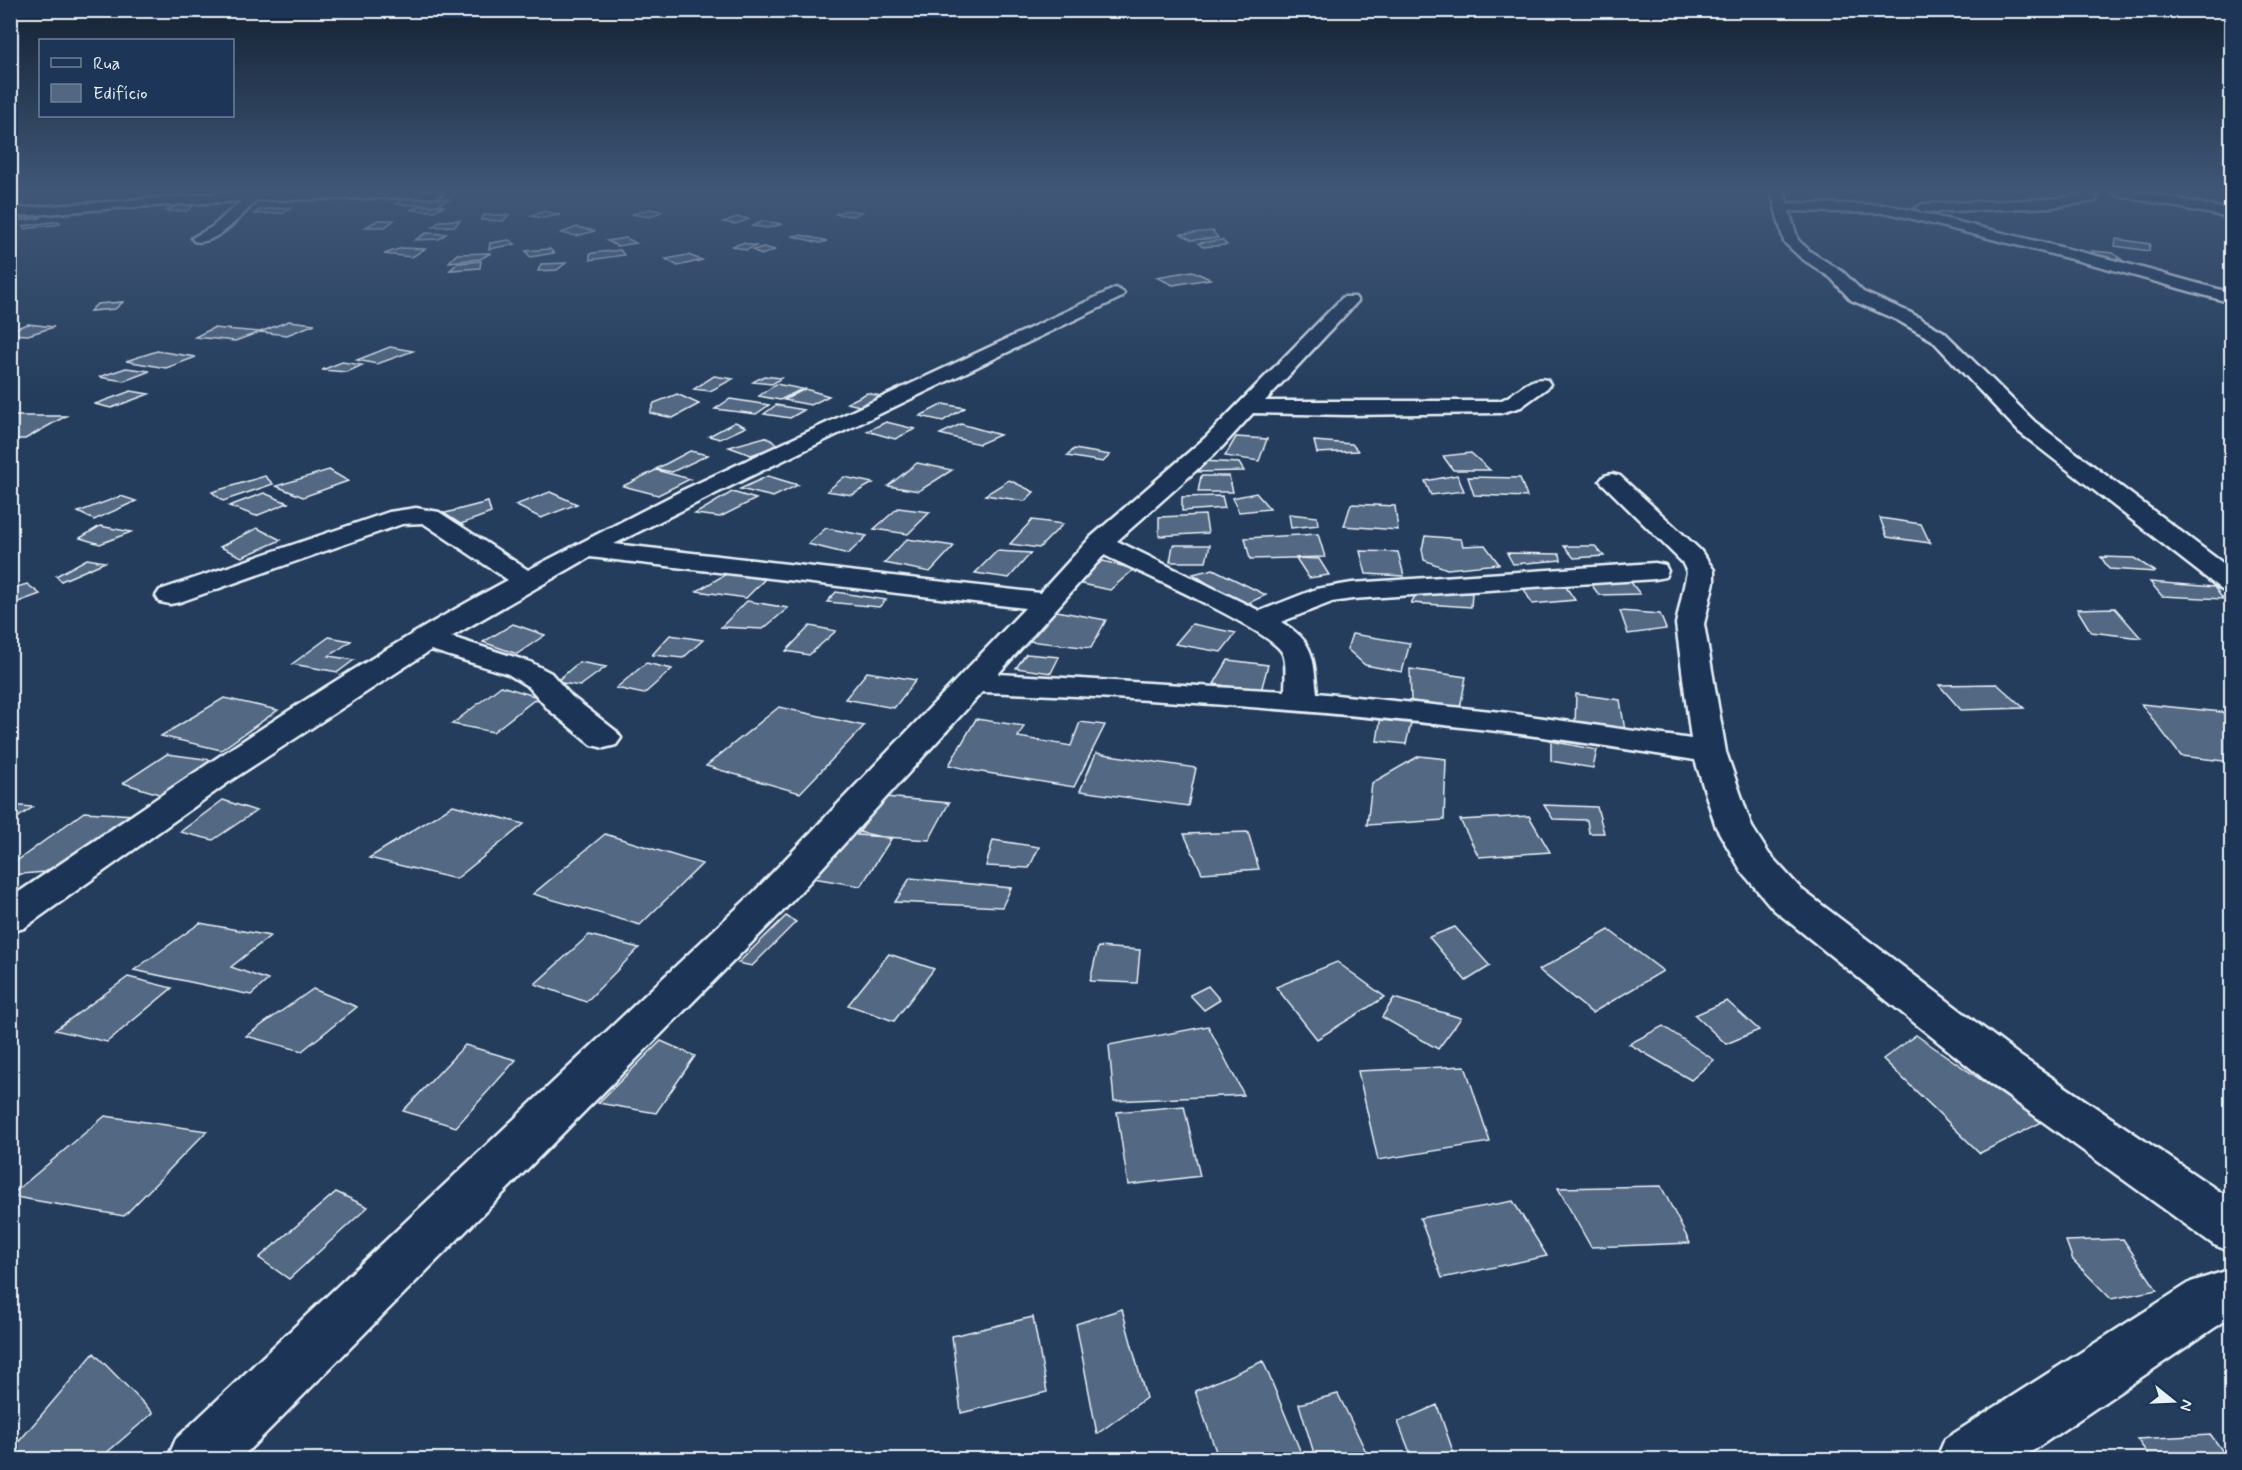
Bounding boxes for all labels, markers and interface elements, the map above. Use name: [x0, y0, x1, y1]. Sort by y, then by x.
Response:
legend: [39, 39, 234, 117]
text: Rua: [93, 52, 120, 76]
text: Edifício: [93, 82, 148, 106]
north arrow: [2143, 1371, 2203, 1431]
text: N: [2174, 1397, 2197, 1413]

